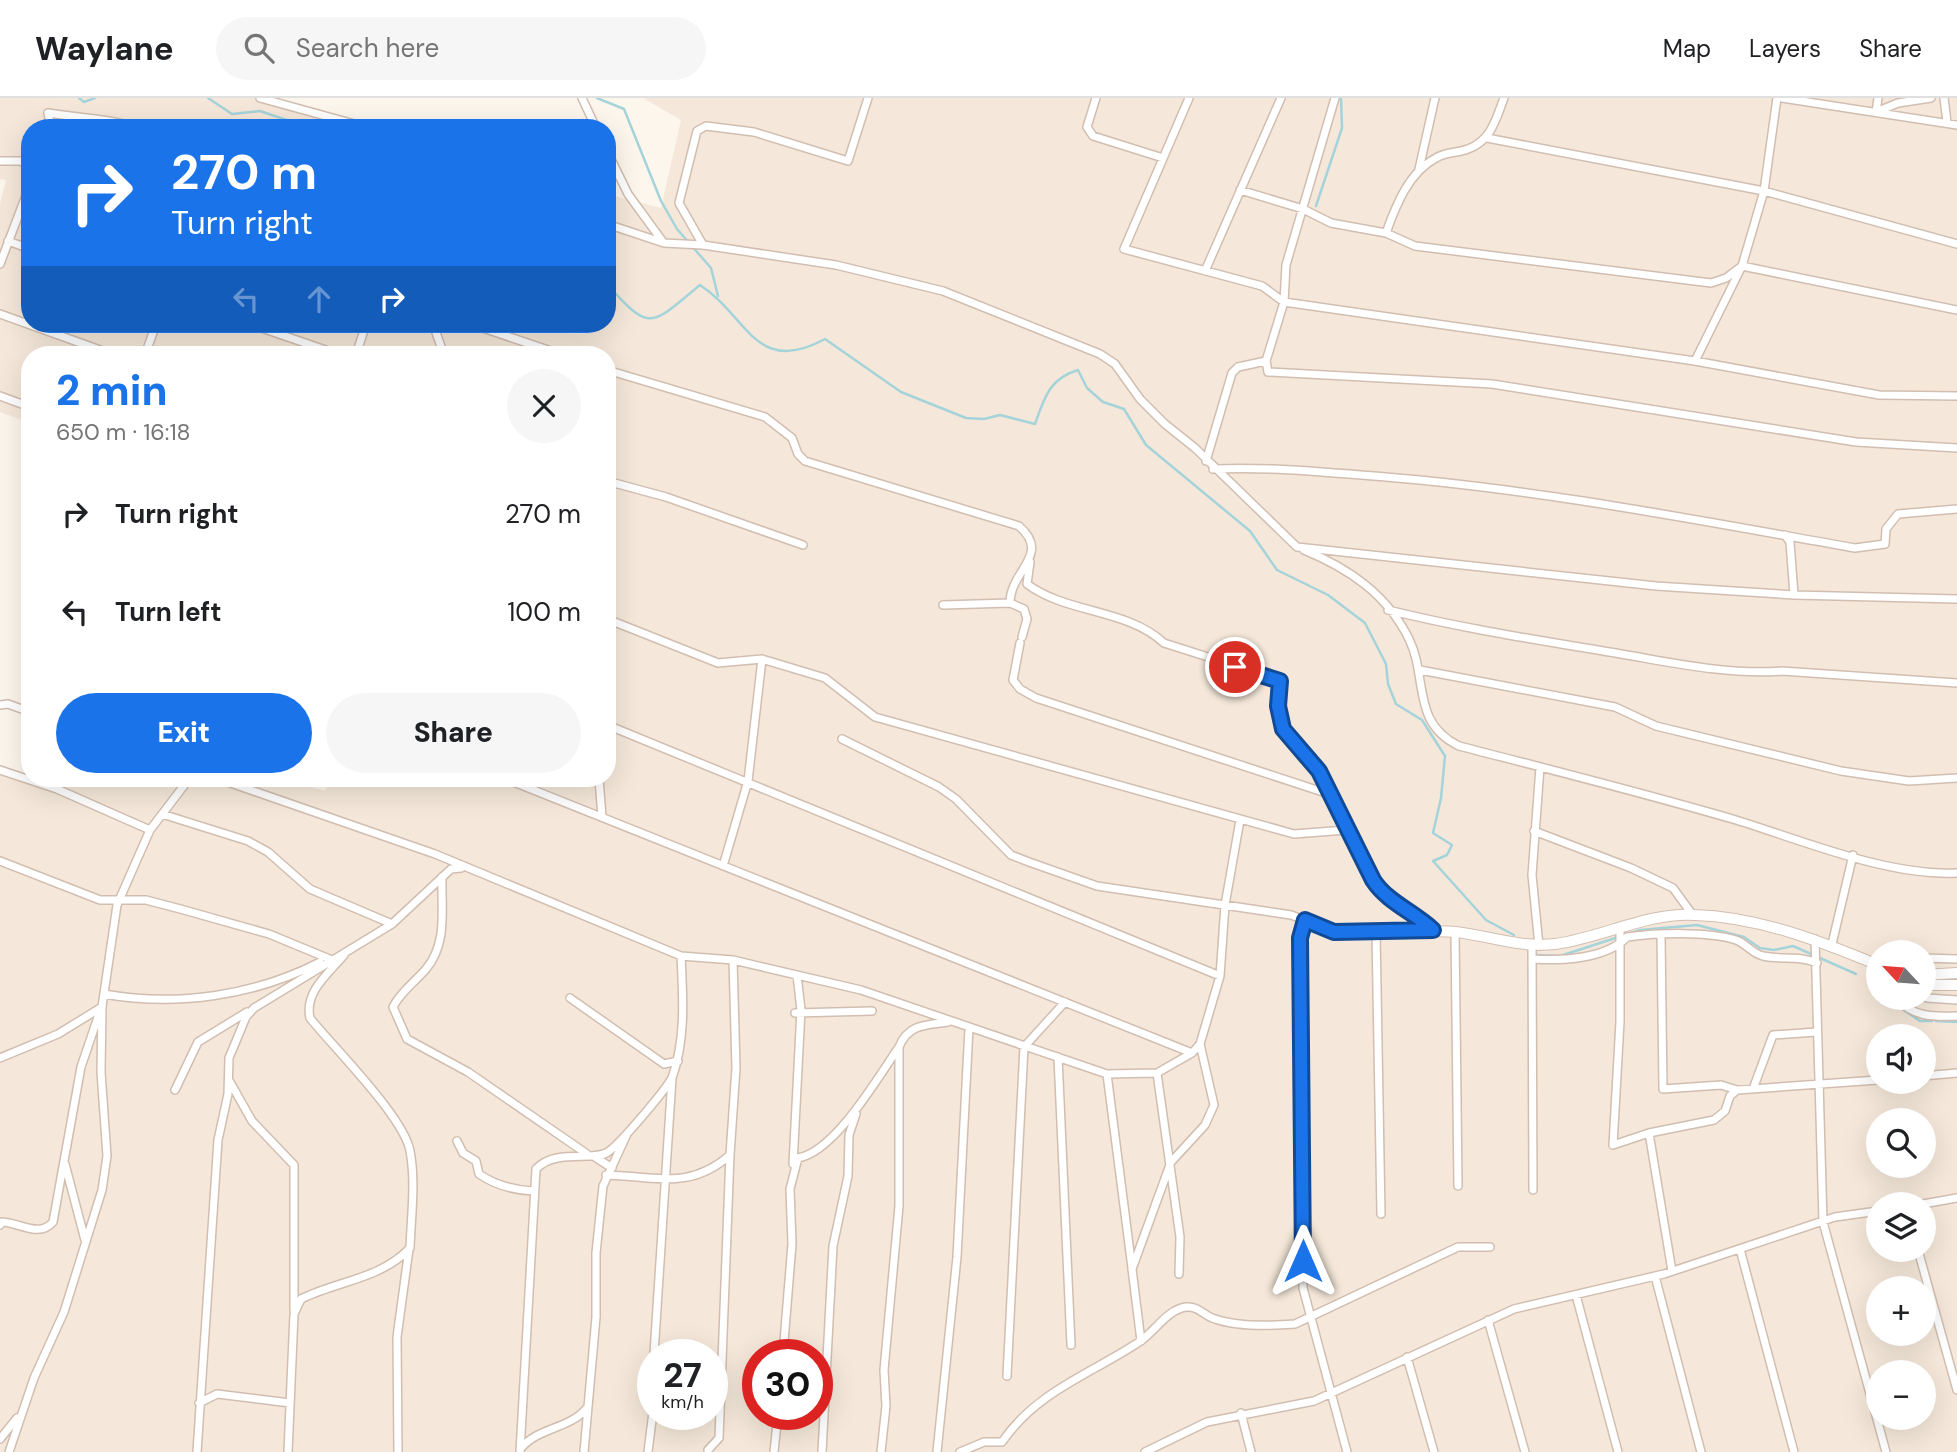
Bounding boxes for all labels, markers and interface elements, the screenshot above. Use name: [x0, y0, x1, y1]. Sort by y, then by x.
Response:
search box: [216, 17, 706, 80]
text: Waylane: [35, 27, 174, 70]
icon: search: [240, 29, 278, 67]
text: Search here: [296, 31, 439, 65]
text: Map: [1663, 33, 1711, 64]
text: Layers: [1749, 33, 1821, 64]
text: Share: [1859, 33, 1922, 64]
text: 270 m: [171, 140, 317, 204]
icon: right: [56, 147, 147, 238]
text: Turn right: [171, 202, 313, 244]
icon: left: [227, 280, 265, 318]
icon: ahead: [300, 280, 338, 318]
icon: right: [373, 280, 411, 318]
text: 2 min: [56, 363, 167, 418]
button: close: [507, 369, 581, 443]
text: 650 m · 16:18: [56, 417, 191, 447]
icon: right: [56, 495, 94, 533]
text: Turn right: [115, 497, 239, 531]
text: 270 m: [505, 497, 581, 531]
icon: left: [56, 593, 94, 631]
text: Turn left: [115, 595, 222, 629]
text: 100 m: [507, 595, 581, 629]
pin: [1205, 637, 1265, 697]
icon: arrive: [1216, 648, 1254, 686]
button: Exit: [56, 693, 312, 773]
button: Share: [326, 693, 581, 773]
north arrow: [1866, 940, 1936, 1010]
map controls: [1866, 940, 1936, 1430]
button: sound: [1866, 1024, 1936, 1094]
button: search: [1866, 1108, 1936, 1178]
button: layers: [1866, 1192, 1936, 1262]
position arrow: [1266, 1224, 1340, 1298]
button: +: [1866, 1276, 1936, 1346]
speed limit sign: 30: [742, 1339, 833, 1430]
text: 27: [663, 1352, 702, 1398]
button: −: [1866, 1360, 1936, 1430]
text: km/h: [661, 1390, 704, 1414]

